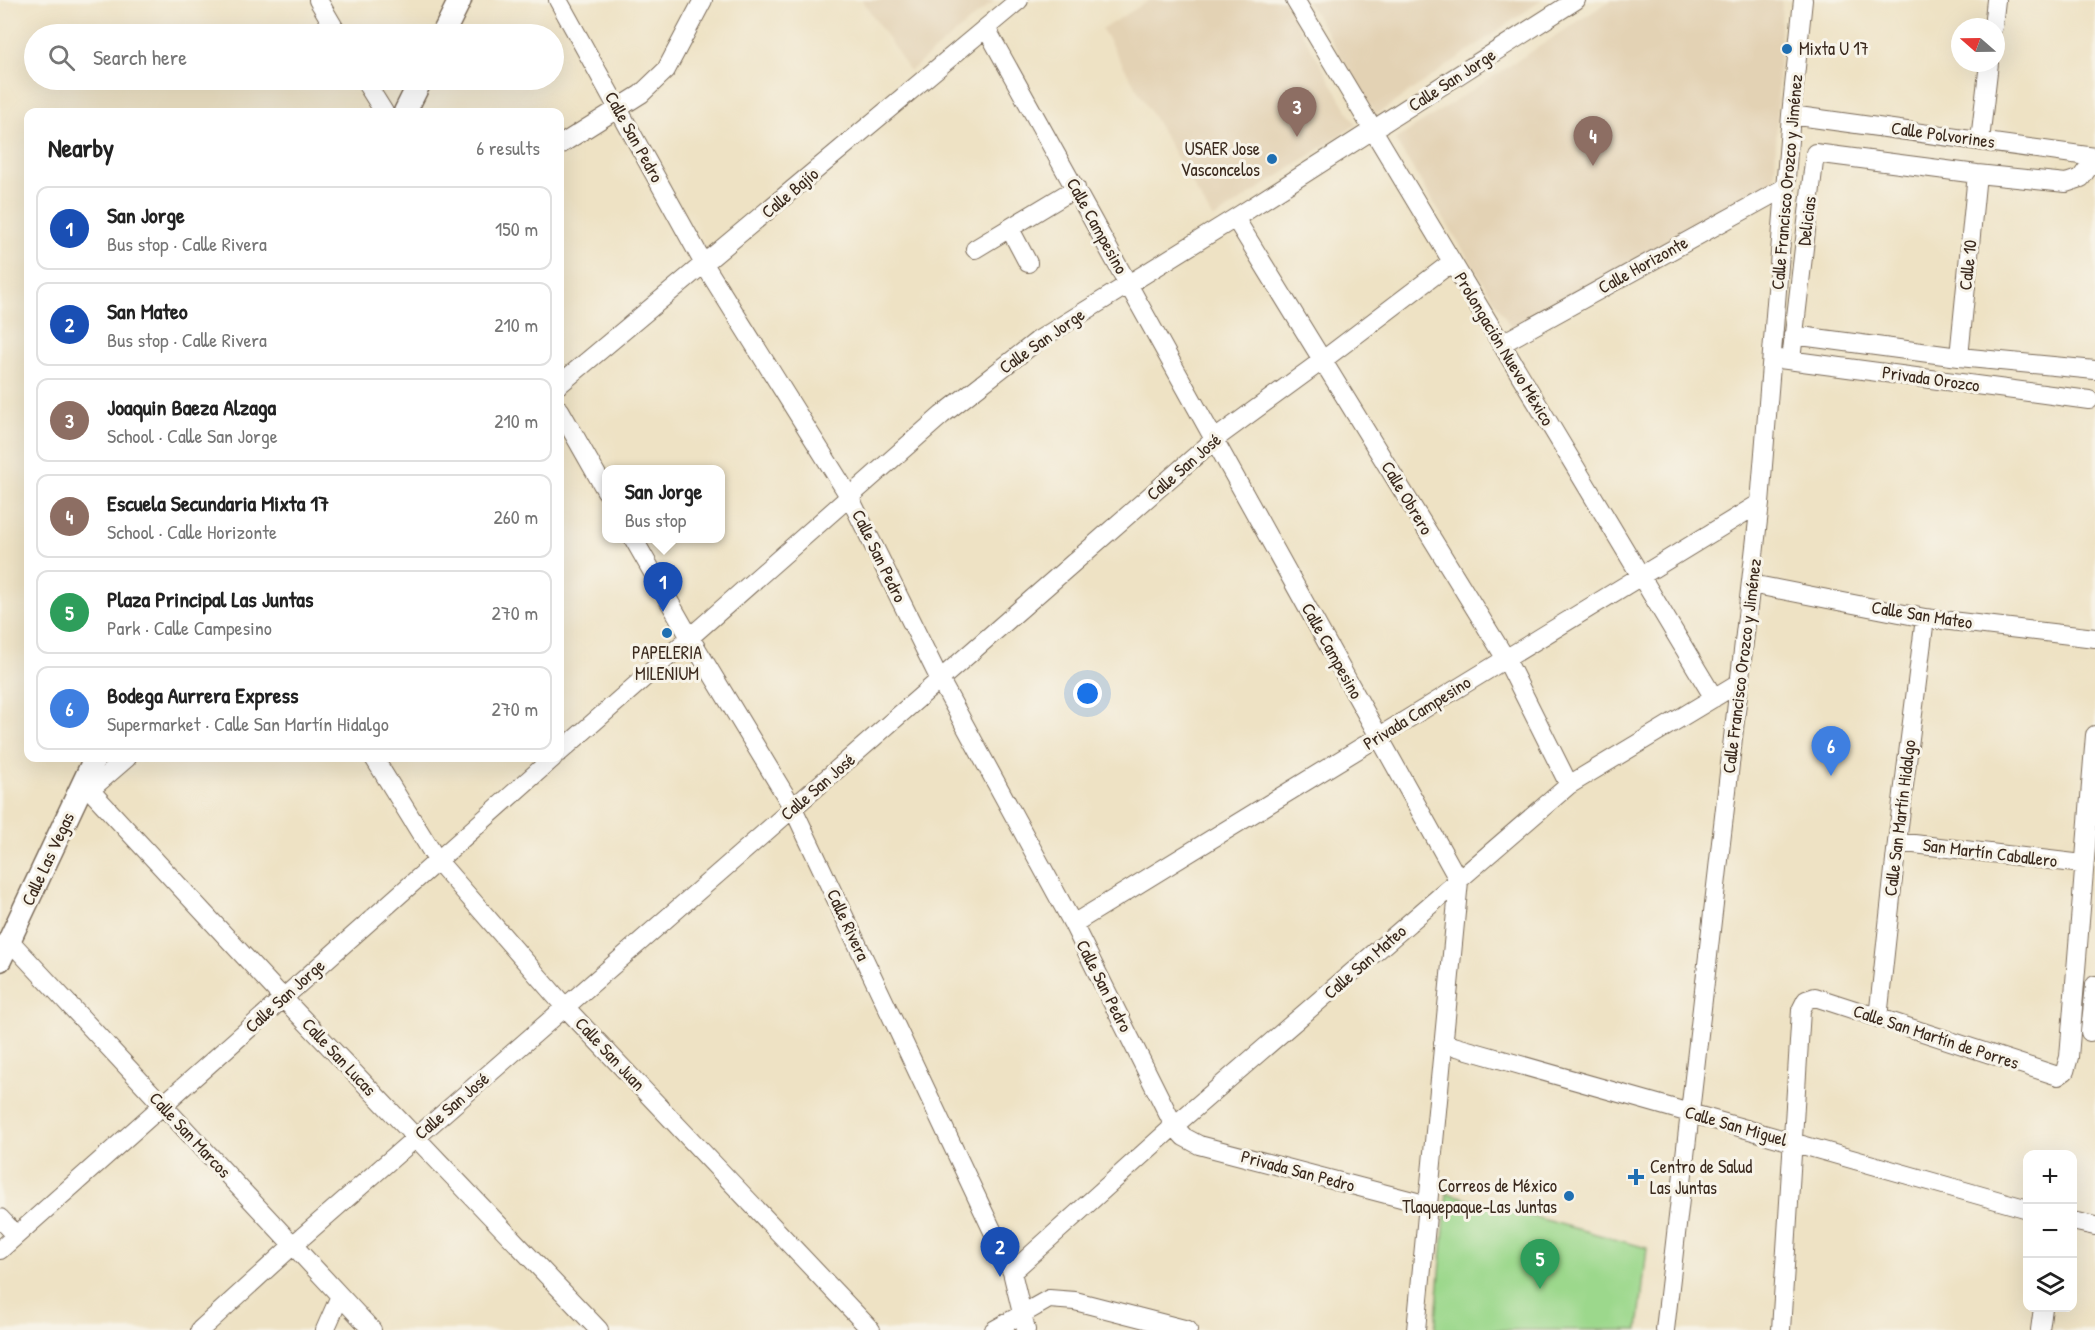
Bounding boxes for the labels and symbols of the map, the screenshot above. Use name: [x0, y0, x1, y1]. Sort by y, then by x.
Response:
north arrow: [1951, 18, 2005, 72]
place label: Mixta U 17: [1799, 36, 1869, 61]
street label: Calle San Jorge: [1403, 42, 1500, 117]
marker: Mixta U 17: [1780, 42, 1794, 56]
street label: Calle Francisco Orozco y Jiménez: [1765, 73, 1808, 291]
street label: Calle San Pedro: [599, 87, 670, 187]
pin: 3: [1278, 88, 1316, 137]
street label: Calle Polvorines: [1890, 115, 1997, 154]
pin: 4: [1574, 116, 1612, 166]
place label: USAER Jose Vasconcelos: [1180, 136, 1260, 182]
marker: USAER Jose Vasconcelos: [1265, 152, 1279, 166]
street label: Calle Bajío: [756, 161, 824, 224]
street label: Calle Campesino: [1061, 173, 1134, 278]
street label: Delicias: [1791, 195, 1822, 247]
street label: Calle Horizonte: [1593, 230, 1692, 300]
street label: Calle 10: [1952, 238, 1983, 291]
street label: Prolongación Nuevo México: [1449, 267, 1560, 430]
street label: Calle San Jorge: [994, 302, 1090, 379]
street label: Privada Orozco: [1881, 359, 1981, 398]
street label: Calle San José: [1141, 427, 1226, 506]
street label: Calle Obrero: [1376, 456, 1439, 539]
street label: Calle San Pedro: [846, 505, 913, 606]
street label: Calle Francisco Orozco y Jiménez: [1716, 557, 1767, 775]
pin: 1: [644, 562, 682, 612]
street label: Calle San Mateo: [1870, 594, 1974, 635]
street label: Calle Campesino: [1296, 598, 1369, 703]
marker: PAPELERIA MILENIUM: [660, 626, 674, 640]
place label: PAPELERIA MILENIUM: [632, 640, 702, 686]
street label: Privada Campesino: [1358, 670, 1475, 756]
your location: [1073, 679, 1102, 708]
pin: 6: [1812, 726, 1850, 776]
street label: Calle San Martín Hidalgo: [1878, 738, 1921, 898]
street label: Calle San José: [775, 747, 860, 826]
street label: Calle Las Vegas: [15, 808, 80, 909]
street label: San Martín Caballero: [1921, 832, 2059, 873]
street label: Calle Rivera: [821, 885, 876, 965]
street label: Calle San Mateo: [1318, 919, 1411, 1005]
street label: Calle San Pedro: [1070, 935, 1138, 1036]
street label: Calle San Jorge: [239, 953, 330, 1038]
street label: Calle San Martín de Porres: [1850, 998, 2022, 1075]
street label: Calle San Juan: [570, 1011, 651, 1096]
street label: Calle San Lucas: [297, 1012, 382, 1101]
street label: Calle San José: [409, 1066, 494, 1145]
street label: Calle San Marcos: [144, 1086, 237, 1183]
street label: Calle San Miguel: [1682, 1099, 1790, 1152]
street label: Privada San Pedro: [1239, 1143, 1358, 1198]
place label: Centro de Salud Las Juntas: [1650, 1154, 1752, 1200]
marker: Centro de Salud Las Juntas: [1627, 1168, 1645, 1186]
place label: Correos de México Tlaquepaque-Las Juntas: [1402, 1173, 1557, 1219]
marker: Correos de México Tlaquepaque-Las Juntas: [1562, 1189, 1576, 1203]
pin: 2: [980, 1228, 1020, 1277]
pin: 5: [1520, 1240, 1560, 1289]

